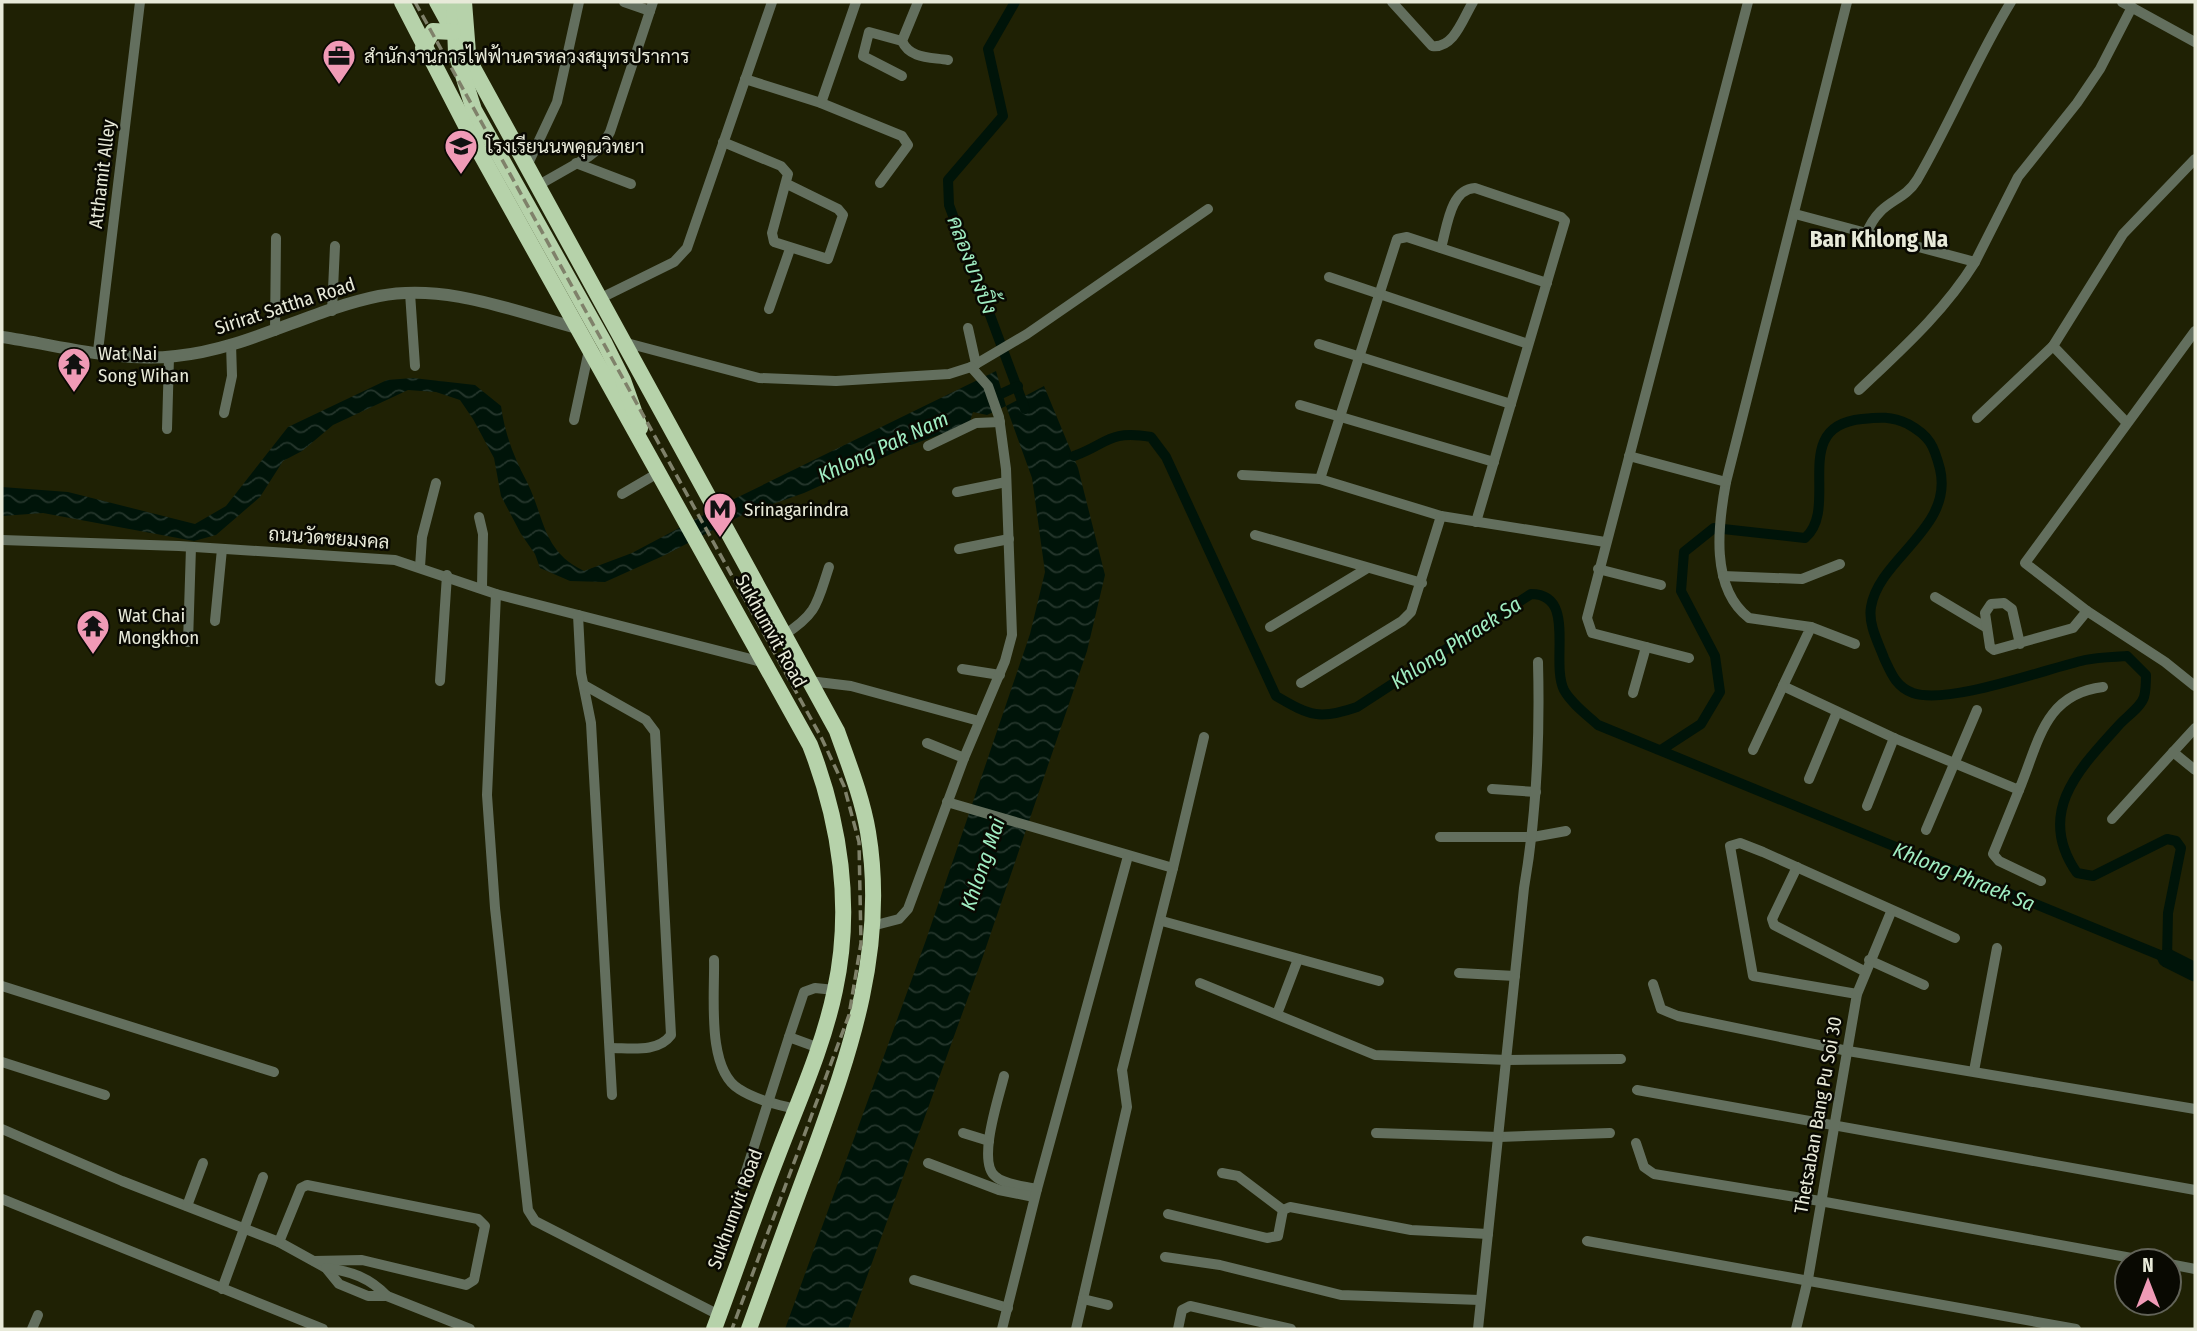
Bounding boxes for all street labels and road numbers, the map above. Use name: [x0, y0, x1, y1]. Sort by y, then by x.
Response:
street label: Atthamit Alley: [84, 118, 120, 230]
street label: Sirirat Sattha Road: [212, 273, 358, 339]
street label: ถนนวัดชยมงคล: [268, 522, 390, 554]
street label: Sukhumvit Road: [730, 570, 812, 692]
street label: Thetsaban Bang Pu Soi 30: [1789, 1015, 1847, 1215]
street label: Sukhumvit Road: [703, 1146, 767, 1272]

